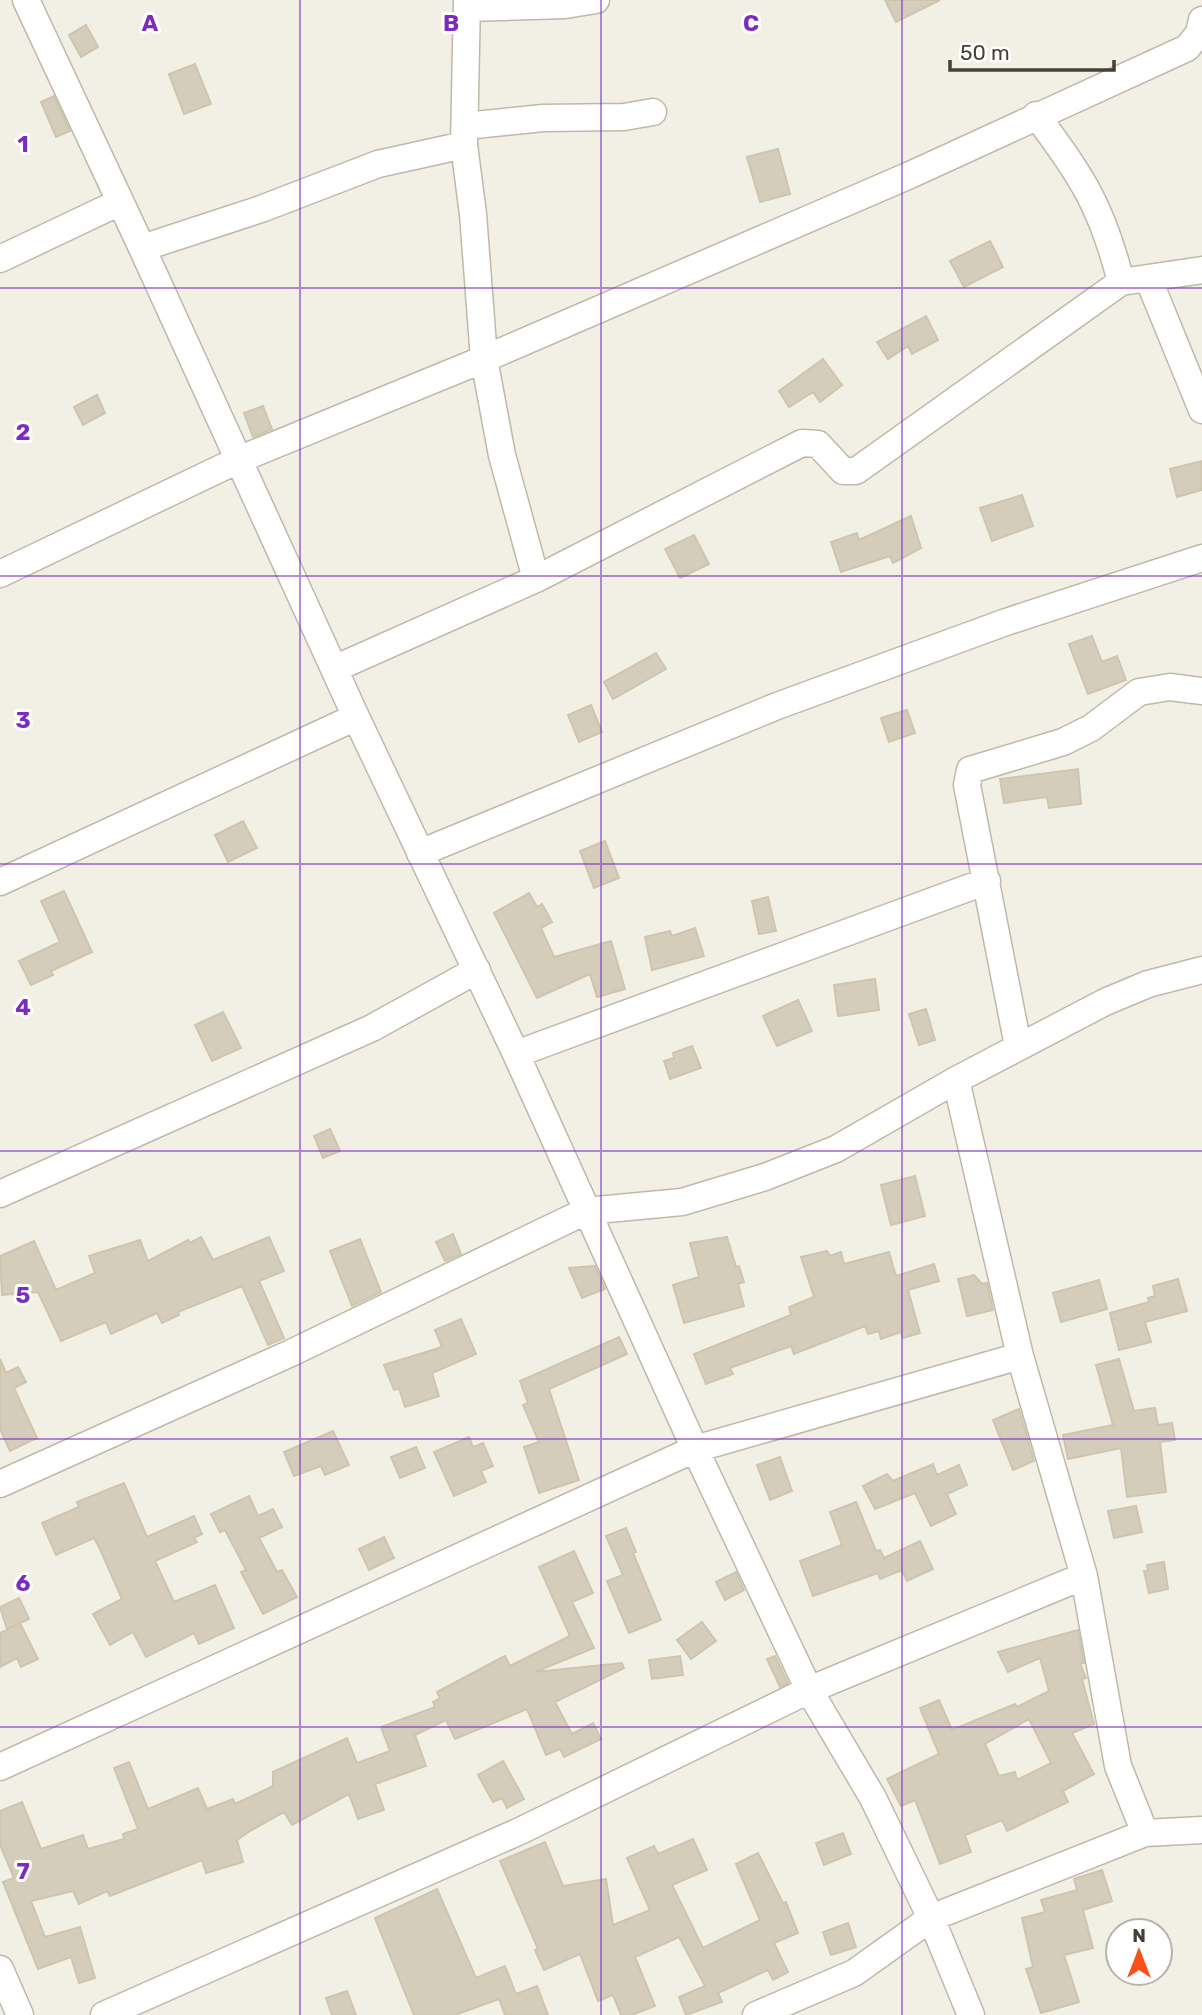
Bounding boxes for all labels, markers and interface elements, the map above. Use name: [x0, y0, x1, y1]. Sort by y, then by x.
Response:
text: A: [142, 9, 159, 37]
text: B: [443, 9, 459, 37]
text: C: [743, 9, 759, 37]
scale bar: [950, 28, 1114, 72]
text: 50 m: [960, 40, 1010, 65]
text: 1: [17, 130, 29, 158]
text: 2: [16, 418, 30, 446]
text: 3: [15, 706, 31, 734]
text: 4: [15, 993, 31, 1021]
text: 5: [16, 1281, 31, 1309]
text: 6: [16, 1569, 31, 1597]
text: 7: [16, 1857, 30, 1885]
north arrow: [1104, 1917, 1174, 1987]
text: N: [1132, 1924, 1146, 1947]

